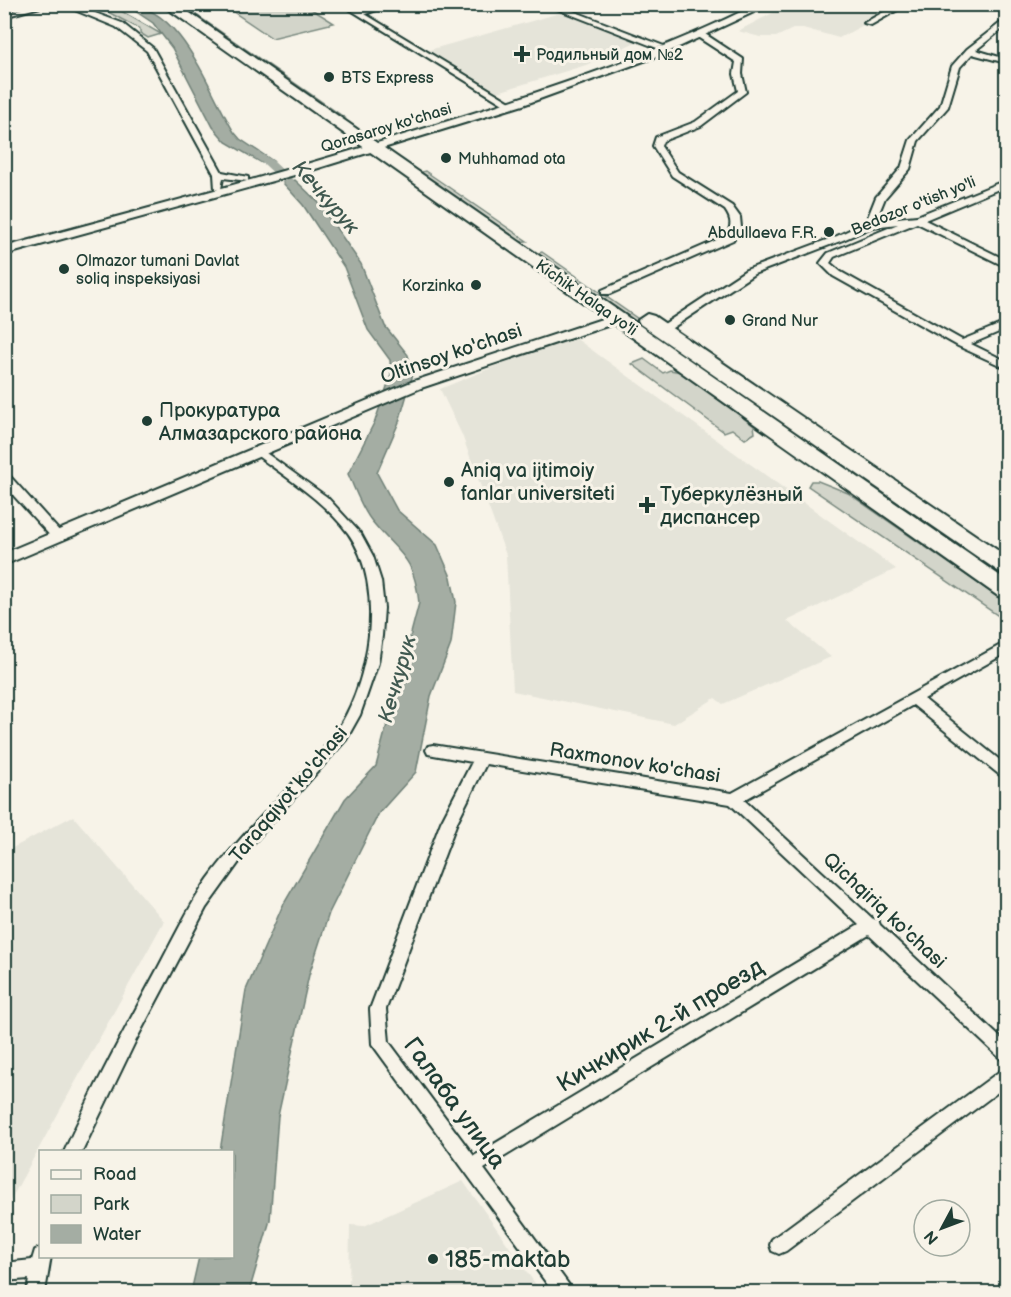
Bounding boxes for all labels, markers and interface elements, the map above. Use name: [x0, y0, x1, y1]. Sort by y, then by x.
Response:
marker: Родильный дом №2: [513, 45, 531, 63]
place label: Родильный дом №2: [536, 46, 684, 65]
place label: BTS Express: [341, 69, 434, 88]
marker: BTS Express: [322, 70, 336, 84]
street label: Qorasaroy ko'chasi: [319, 100, 454, 157]
place label: Muhhamad ota: [458, 150, 566, 169]
marker: Muhhamad ota: [439, 151, 453, 165]
water label: Кечкурук: [287, 155, 365, 240]
street label: Bedozor o'tish yo'li: [848, 173, 979, 240]
place label: Abdullaeva F.R.: [708, 224, 817, 243]
marker: Abdullaeva F.R.: [822, 225, 836, 239]
place label: Olmazor tumani Davlat soliq inspeksiyasi: [76, 252, 239, 289]
street label: Kichik Halqa yo'li: [532, 256, 641, 340]
marker: Olmazor tumani Davlat soliq inspeksiyasi: [57, 262, 71, 276]
place label: Korzinka: [402, 277, 464, 296]
marker: Korzinka: [469, 278, 483, 292]
place label: Grand Nur: [742, 312, 818, 331]
marker: Grand Nur: [723, 313, 737, 327]
street label: Oltinsoy ko'chasi: [377, 318, 525, 389]
place label: Прокуратура Алмазарского района: [158, 399, 362, 446]
marker: Прокуратура Алмазарского района: [140, 414, 154, 428]
place label: Aniq va ijtimoiy fanlar universiteti: [461, 459, 615, 506]
marker: Aniq va ijtimoiy fanlar universiteti: [442, 475, 456, 489]
place label: Туберкулёзный диспансер: [660, 483, 803, 530]
marker: Туберкулёзный диспансер: [638, 496, 656, 514]
water label: Кечкурук: [373, 632, 422, 726]
street label: Taraqqiyot ko'chasi: [225, 721, 353, 868]
street label: Raxmonov ko'chasi: [548, 738, 722, 788]
street label: Qichqiriq ko'chasi: [818, 848, 951, 974]
street label: Кичкирик 2-й проезд: [552, 952, 769, 1099]
street label: Галаба улица: [397, 1032, 512, 1175]
legend: [39, 1150, 234, 1258]
text: Road: [93, 1164, 137, 1185]
text: Park: [93, 1194, 129, 1215]
north arrow: [912, 1198, 972, 1258]
text: Water: [93, 1224, 141, 1245]
text: N: [921, 1226, 943, 1248]
place label: 185-maktab: [445, 1245, 570, 1274]
marker: 185-maktab: [426, 1252, 440, 1266]

